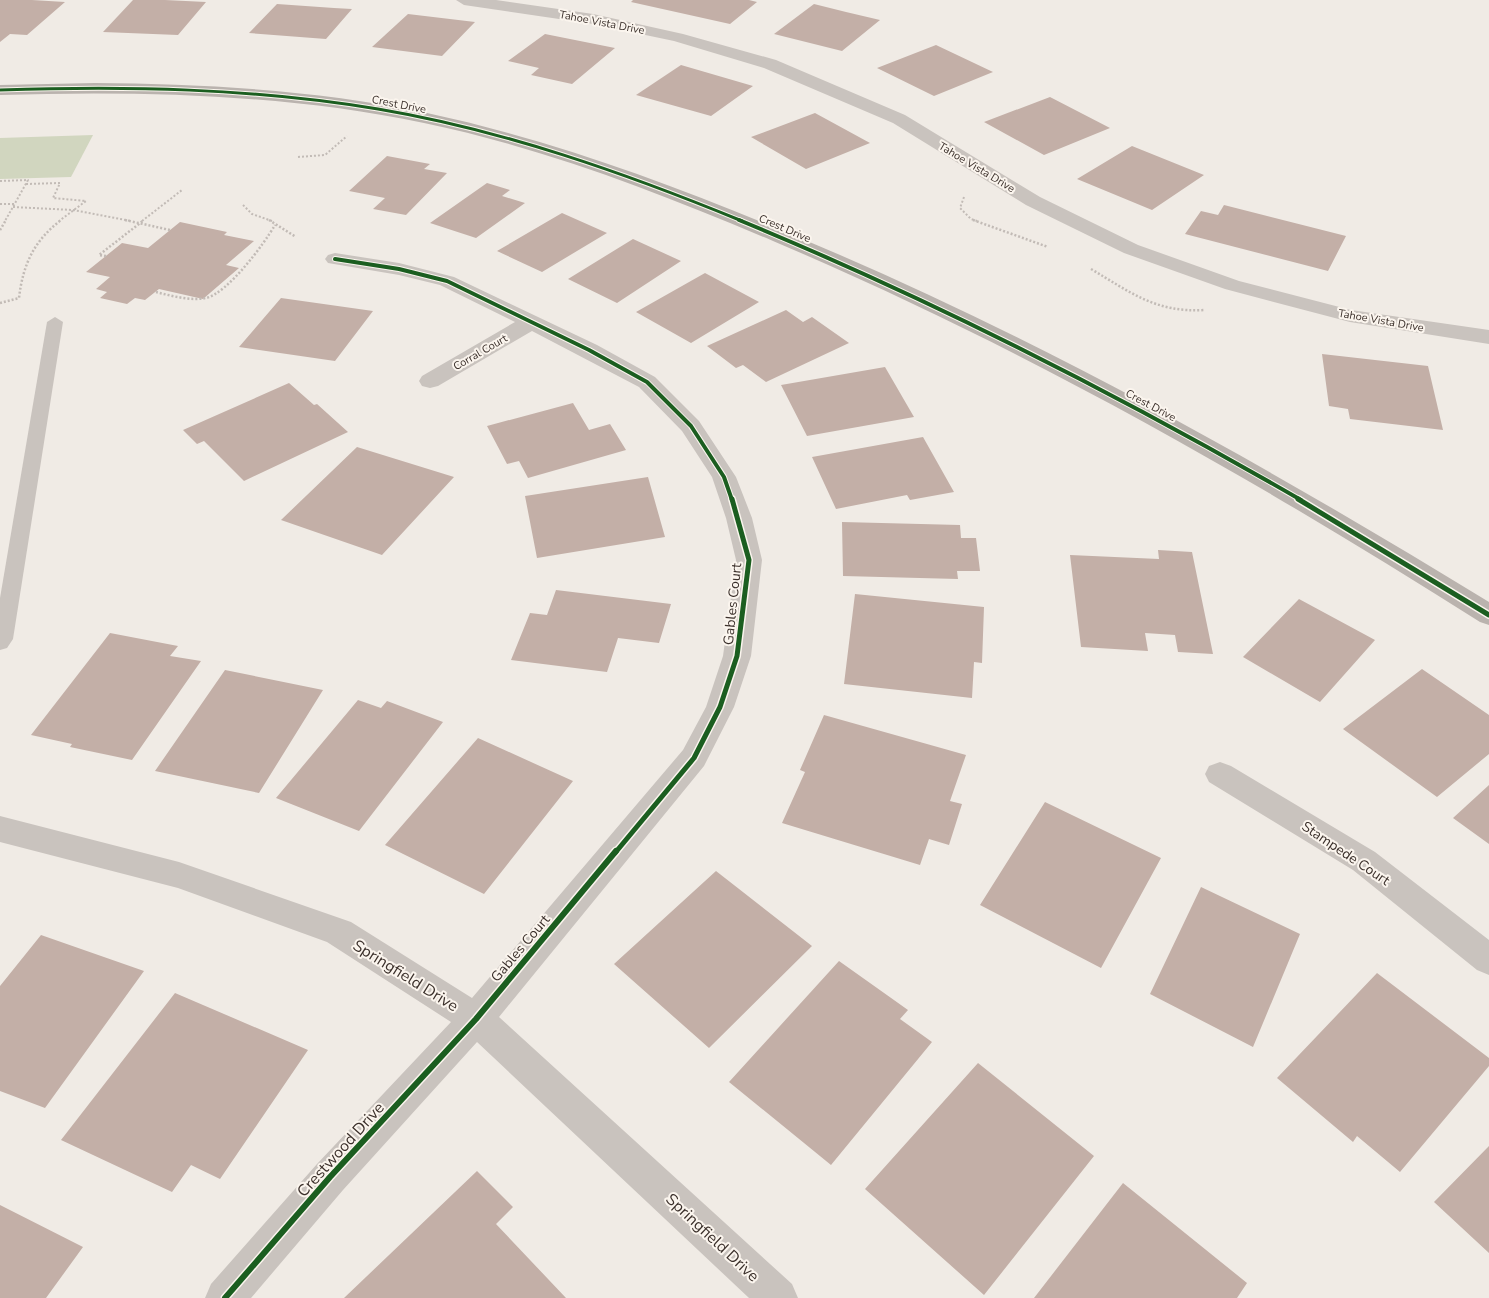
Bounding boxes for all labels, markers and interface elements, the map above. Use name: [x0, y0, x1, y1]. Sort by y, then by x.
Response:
street label: Tahoe Vista Drive: [558, 7, 646, 38]
street label: Crest Drive: [370, 92, 428, 117]
street label: Tahoe Vista Drive: [936, 139, 1018, 196]
street label: Crest Drive: [757, 211, 813, 246]
street label: Tahoe Vista Drive: [1337, 306, 1425, 335]
street label: Corral Court: [450, 331, 510, 374]
street label: Crest Drive: [1123, 386, 1179, 425]
street label: Gables Court: [719, 562, 746, 646]
street label: Stampede Court: [1298, 817, 1394, 890]
street label: Gables Court: [487, 911, 554, 986]
street label: Springfield Drive: [349, 935, 462, 1017]
street label: Crestwood Drive: [292, 1097, 389, 1202]
street label: Springfield Drive: [661, 1189, 764, 1287]

